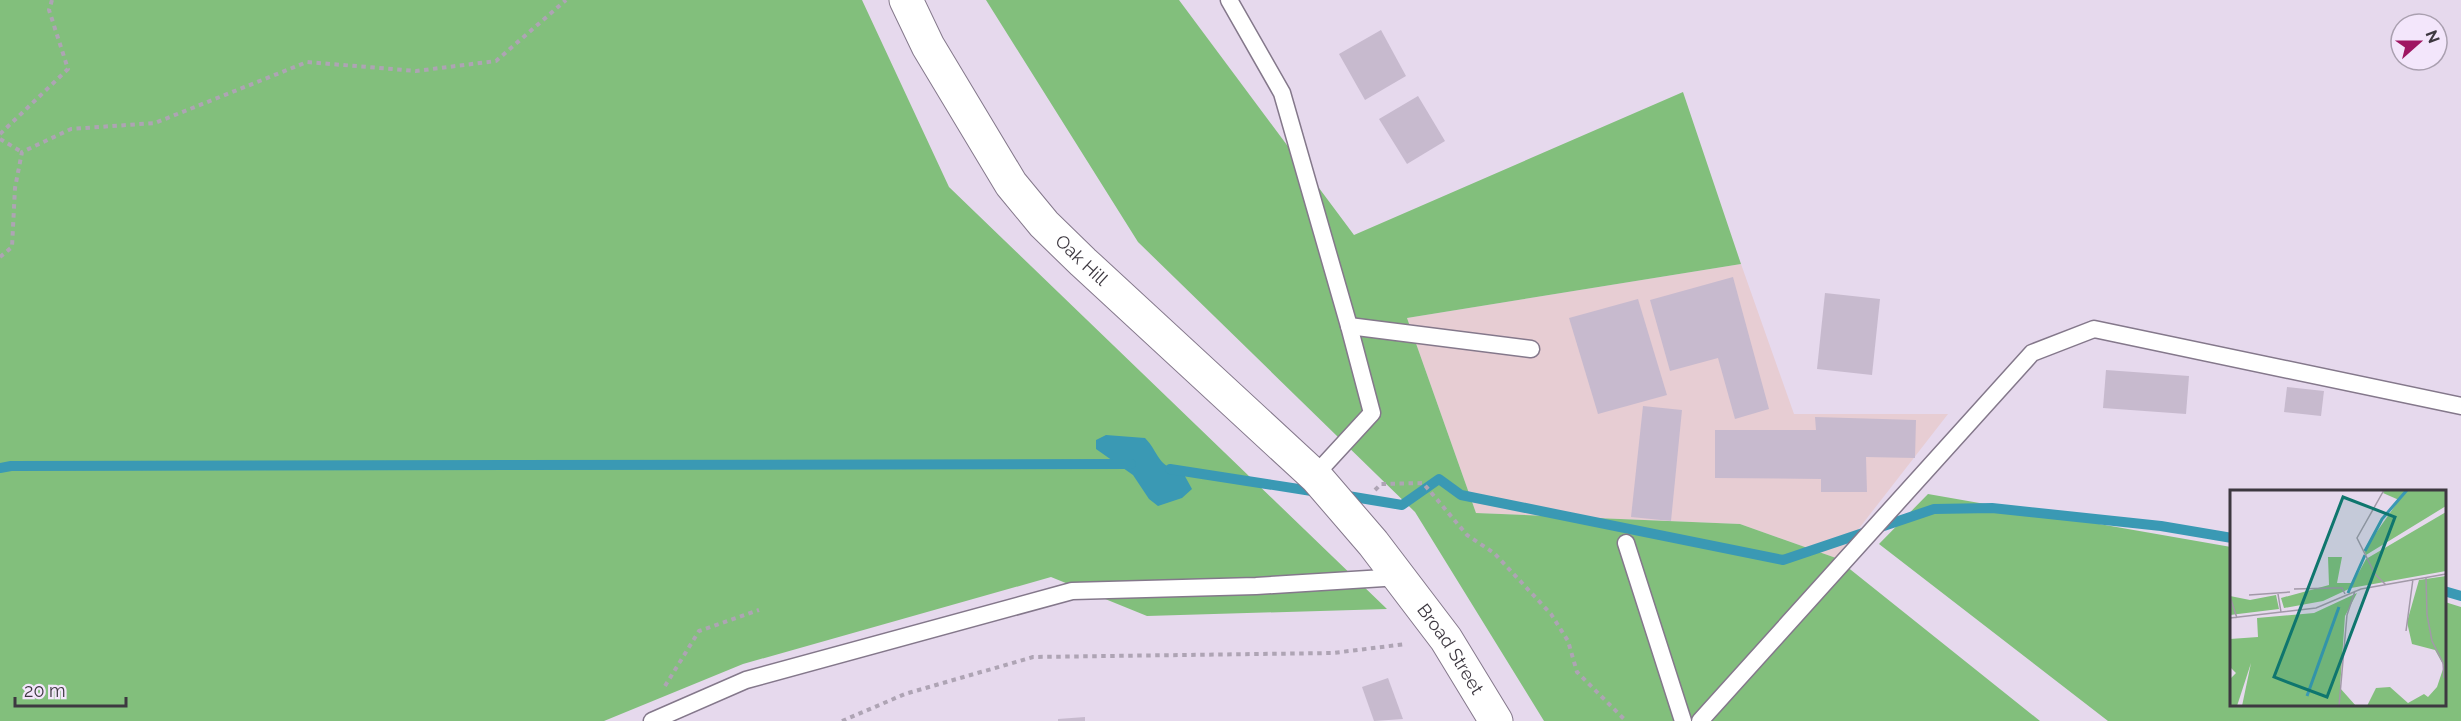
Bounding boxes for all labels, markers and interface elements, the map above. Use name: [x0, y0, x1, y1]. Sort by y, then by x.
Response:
north arrow: [2389, 12, 2449, 72]
text: N: [2421, 28, 2444, 46]
street label: Oak Hill: [1051, 230, 1113, 290]
inset map: [2230, 490, 2446, 706]
street label: Broad Street: [1413, 599, 1488, 698]
scale bar: [15, 670, 126, 708]
text: 20 m: [24, 680, 66, 701]

